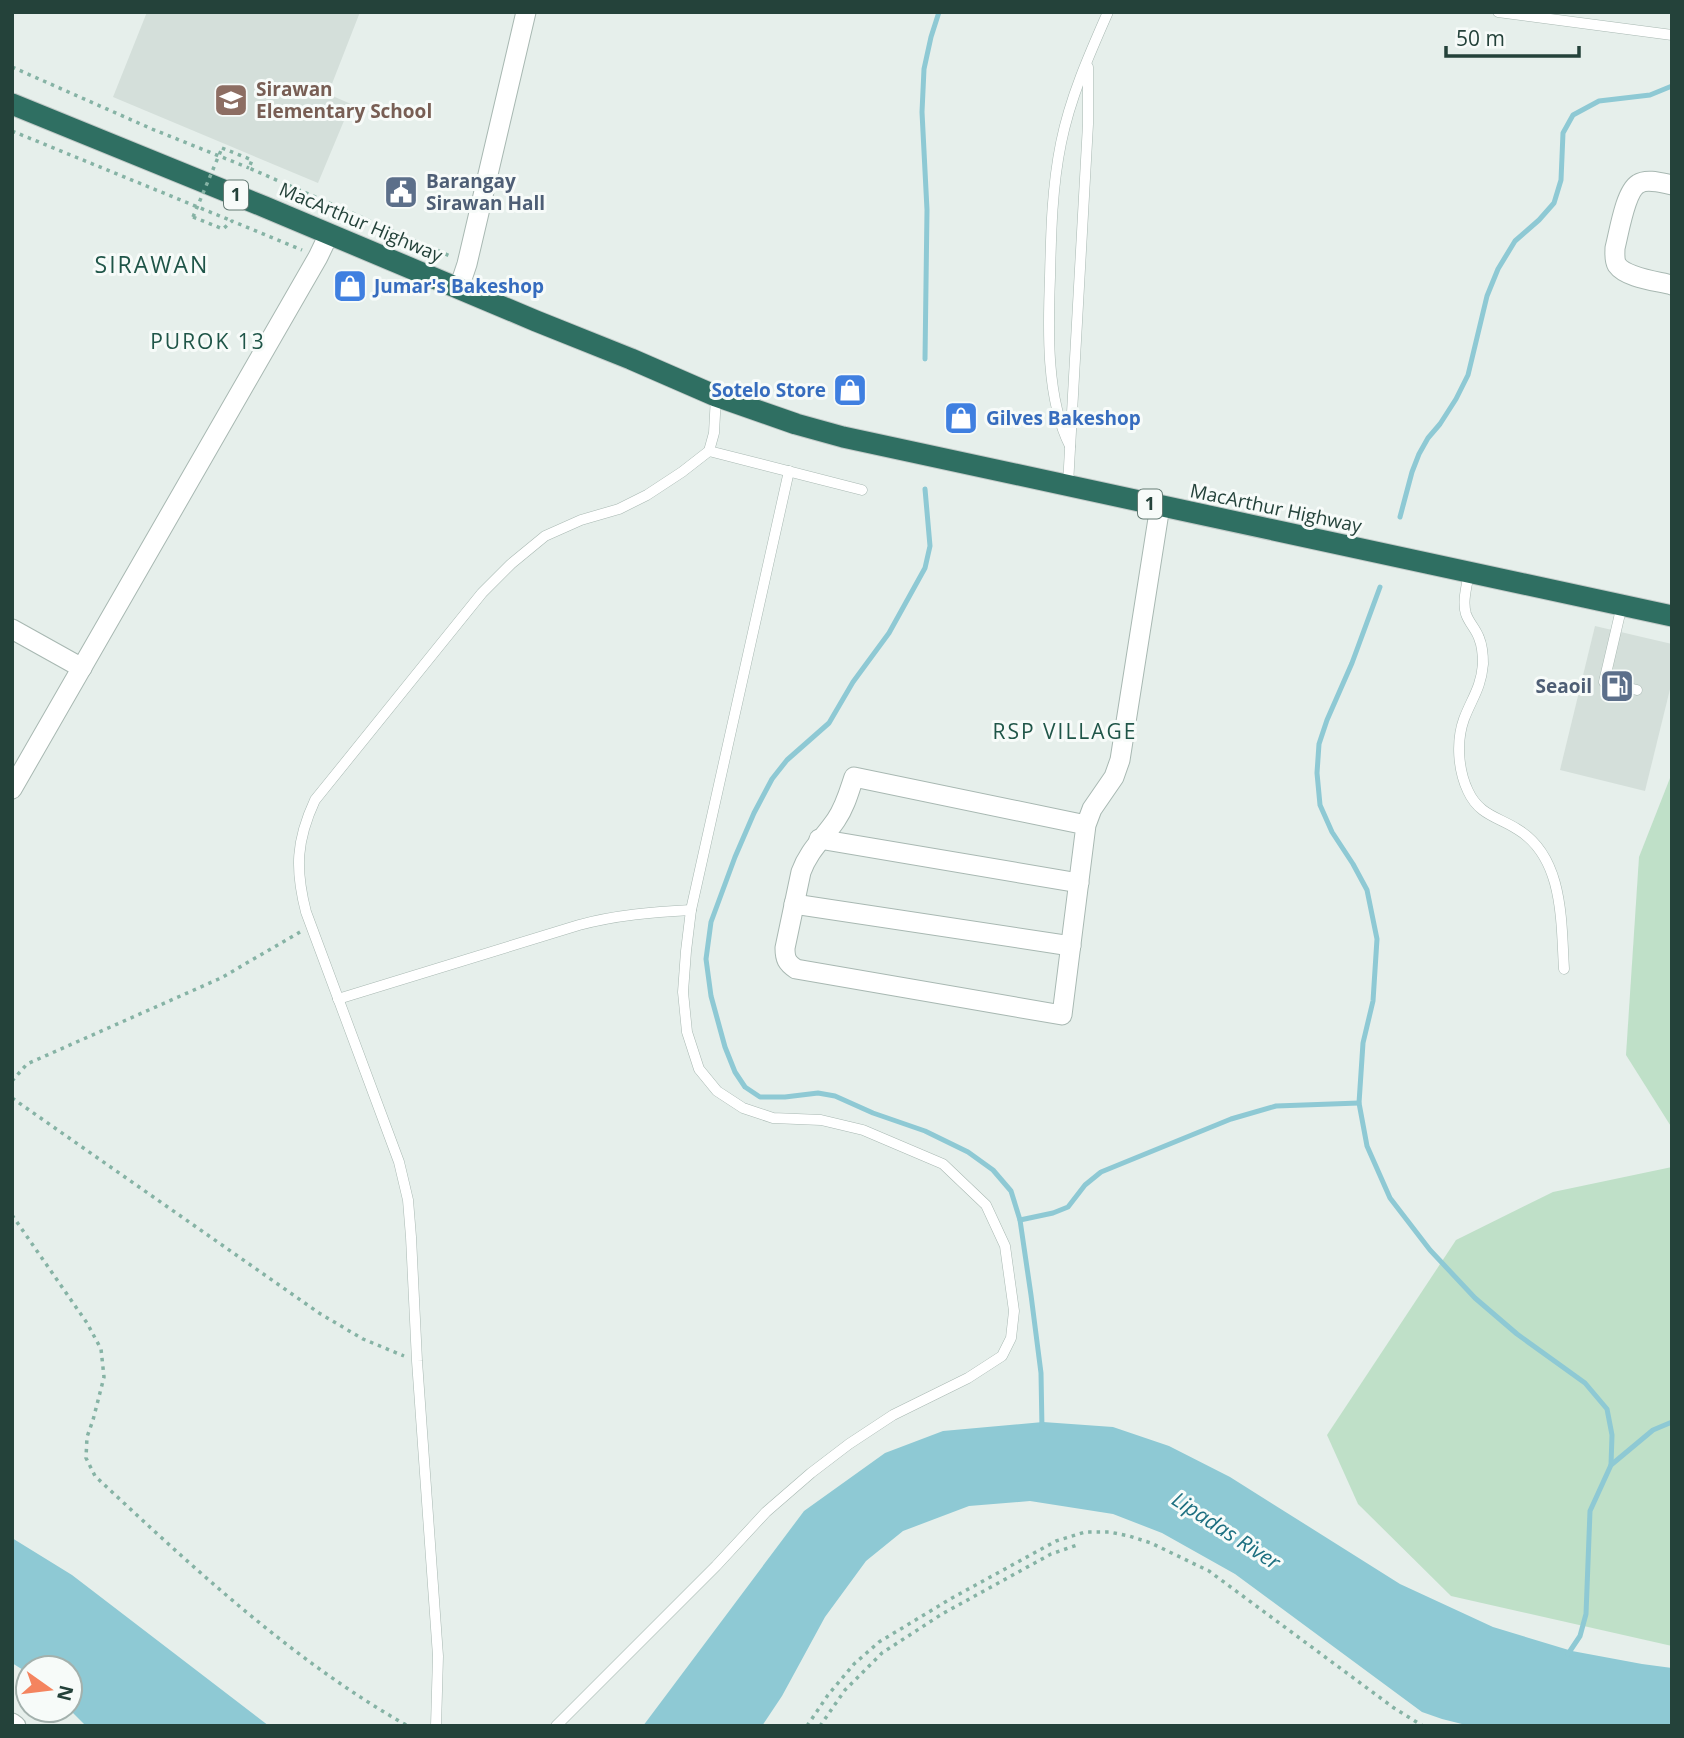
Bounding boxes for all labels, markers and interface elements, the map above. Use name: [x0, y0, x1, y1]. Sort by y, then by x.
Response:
scale bar: [1446, 14, 1579, 58]
text: 50 m: [1456, 24, 1505, 52]
place label: Sirawan Elementary School: [256, 76, 432, 124]
school or university icon: Sirawan Elementary School: [212, 81, 250, 119]
place label: Barangay Sirawan Hall: [426, 168, 545, 216]
public building icon: Barangay Sirawan Hall: [382, 173, 420, 211]
street label: MacArthur Highway: [275, 176, 447, 268]
road number: 1: [224, 180, 248, 210]
district label: SIRAWAN: [95, 248, 209, 280]
shop icon: Jumar's Bakeshop: [331, 267, 369, 305]
place label: Jumar's Bakeshop: [372, 273, 544, 299]
district label: PUROK 13: [150, 327, 266, 355]
shop icon: Sotelo Store: [831, 371, 869, 409]
place label: Sotelo Store: [711, 377, 826, 403]
shop icon: Gilves Bakeshop: [942, 399, 980, 437]
place label: Gilves Bakeshop: [986, 405, 1141, 431]
street label: MacArthur Highway: [1188, 477, 1365, 539]
road number: 1: [1138, 490, 1162, 518]
fuel station icon: Seaoil: [1598, 667, 1636, 705]
place label: Seaoil: [1535, 673, 1592, 699]
district label: RSP VILLAGE: [992, 717, 1138, 745]
water label: Lipadas River: [1167, 1485, 1287, 1576]
north arrow: [14, 1654, 84, 1724]
text: N: [51, 1682, 80, 1704]

